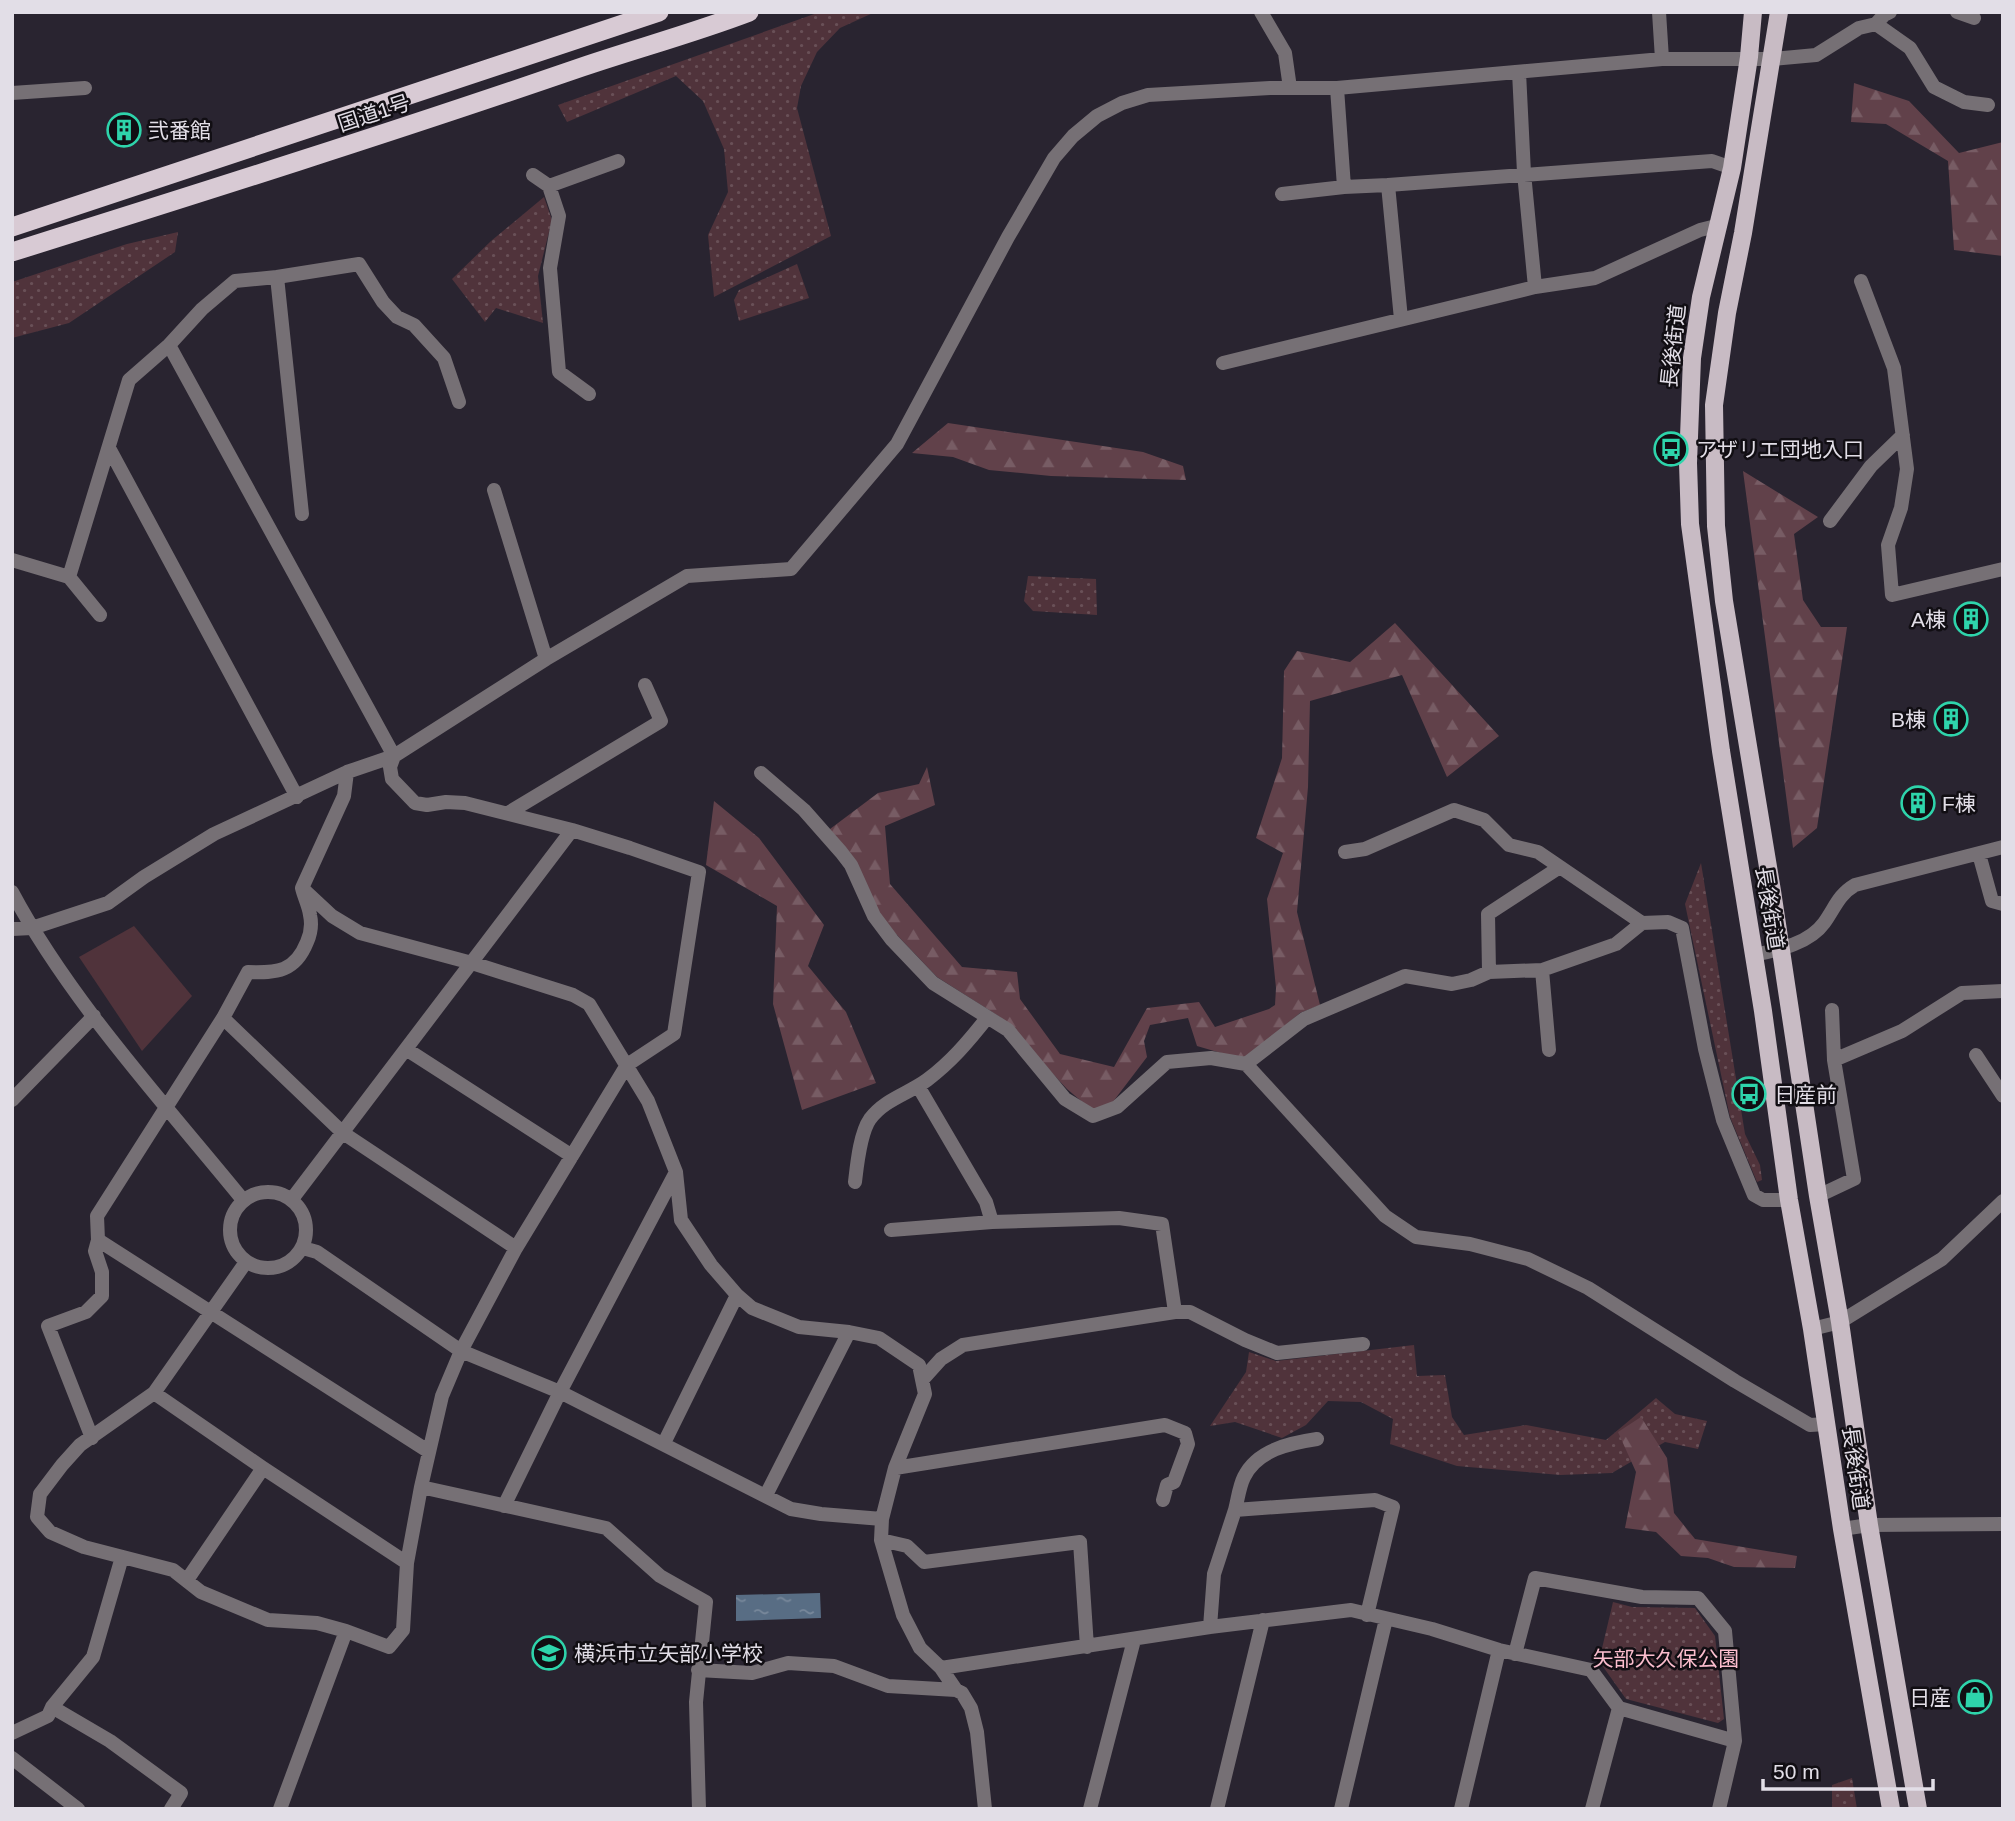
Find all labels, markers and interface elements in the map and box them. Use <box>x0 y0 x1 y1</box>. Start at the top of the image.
street label: 国道1号 <box>335 91 413 135</box>
building icon: 弐番館 <box>105 111 143 149</box>
place label: 弐番館 <box>148 119 211 142</box>
street label: 長後街道 <box>1657 303 1689 389</box>
bus stop icon: アザリエ団地入口 <box>1652 430 1690 468</box>
place label: アザリエ団地入口 <box>1696 438 1864 461</box>
building icon: A棟 <box>1952 600 1990 638</box>
place label: A棟 <box>1911 608 1946 631</box>
building icon: B棟 <box>1932 700 1970 738</box>
place label: B棟 <box>1891 708 1926 731</box>
building icon: F棟 <box>1899 784 1937 822</box>
place label: F棟 <box>1942 792 1976 815</box>
street label: 長後街道 <box>1752 865 1788 951</box>
bus stop icon: 日産前 <box>1730 1075 1768 1113</box>
place label: 日産前 <box>1774 1083 1837 1106</box>
street label: 長後街道 <box>1839 1425 1873 1511</box>
school or university icon: 横浜市立矢部小学校 <box>530 1634 568 1672</box>
place label: 横浜市立矢部小学校 <box>574 1642 763 1665</box>
park label: 矢部大久保公園 <box>1593 1647 1740 1670</box>
shop icon: 日産 <box>1956 1678 1994 1716</box>
place label: 日産 <box>1909 1686 1951 1709</box>
scale bar <box>1763 1748 1933 1792</box>
text: 50 m <box>1773 1760 1820 1783</box>

